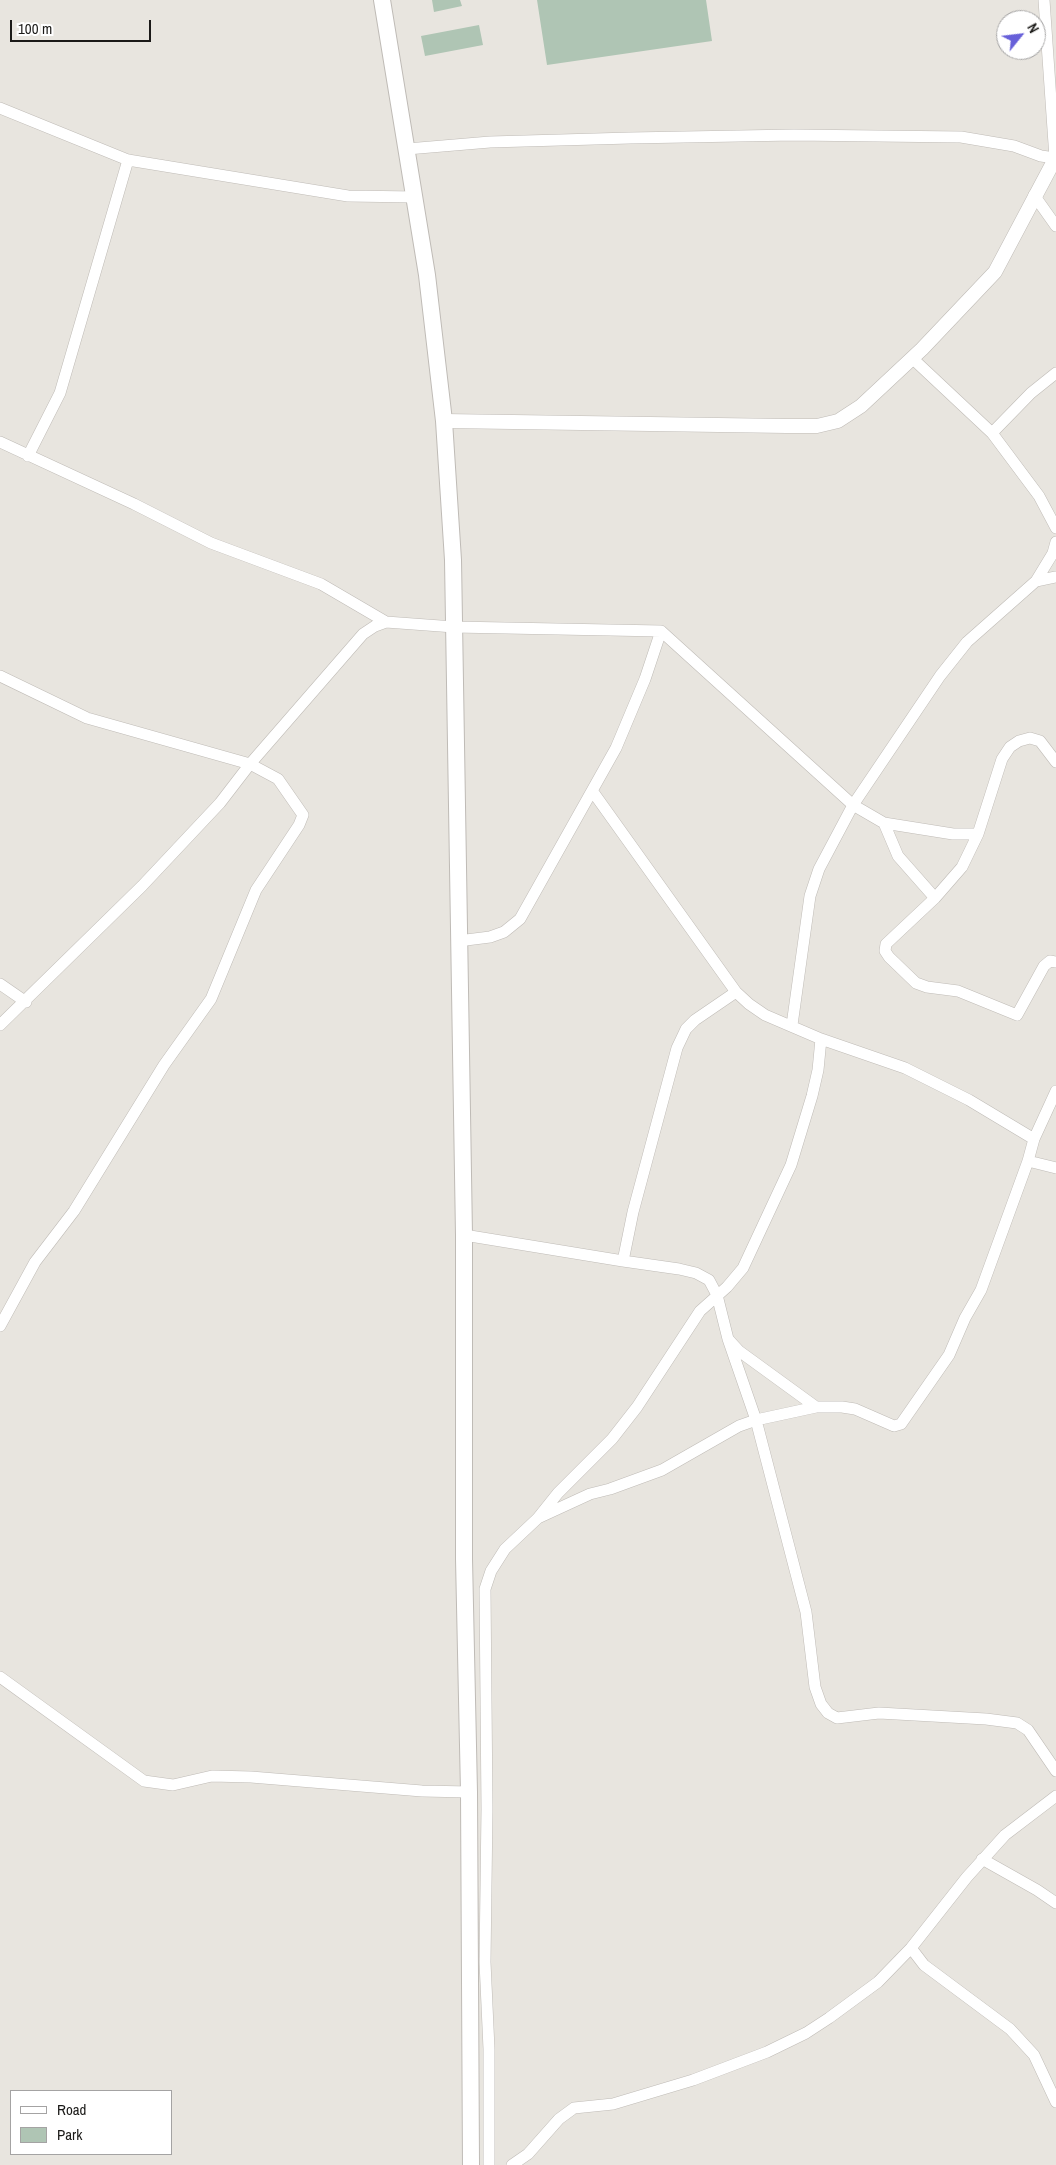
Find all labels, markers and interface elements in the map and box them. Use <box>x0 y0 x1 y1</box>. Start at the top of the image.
scale bar <box>12 10 154 42</box>
north arrow <box>996 10 1046 60</box>
text: 100 m <box>18 18 52 39</box>
text: N <box>1023 20 1043 36</box>
legend <box>10 2090 172 2155</box>
text: Road <box>57 2099 86 2120</box>
text: Park <box>57 2124 82 2145</box>

